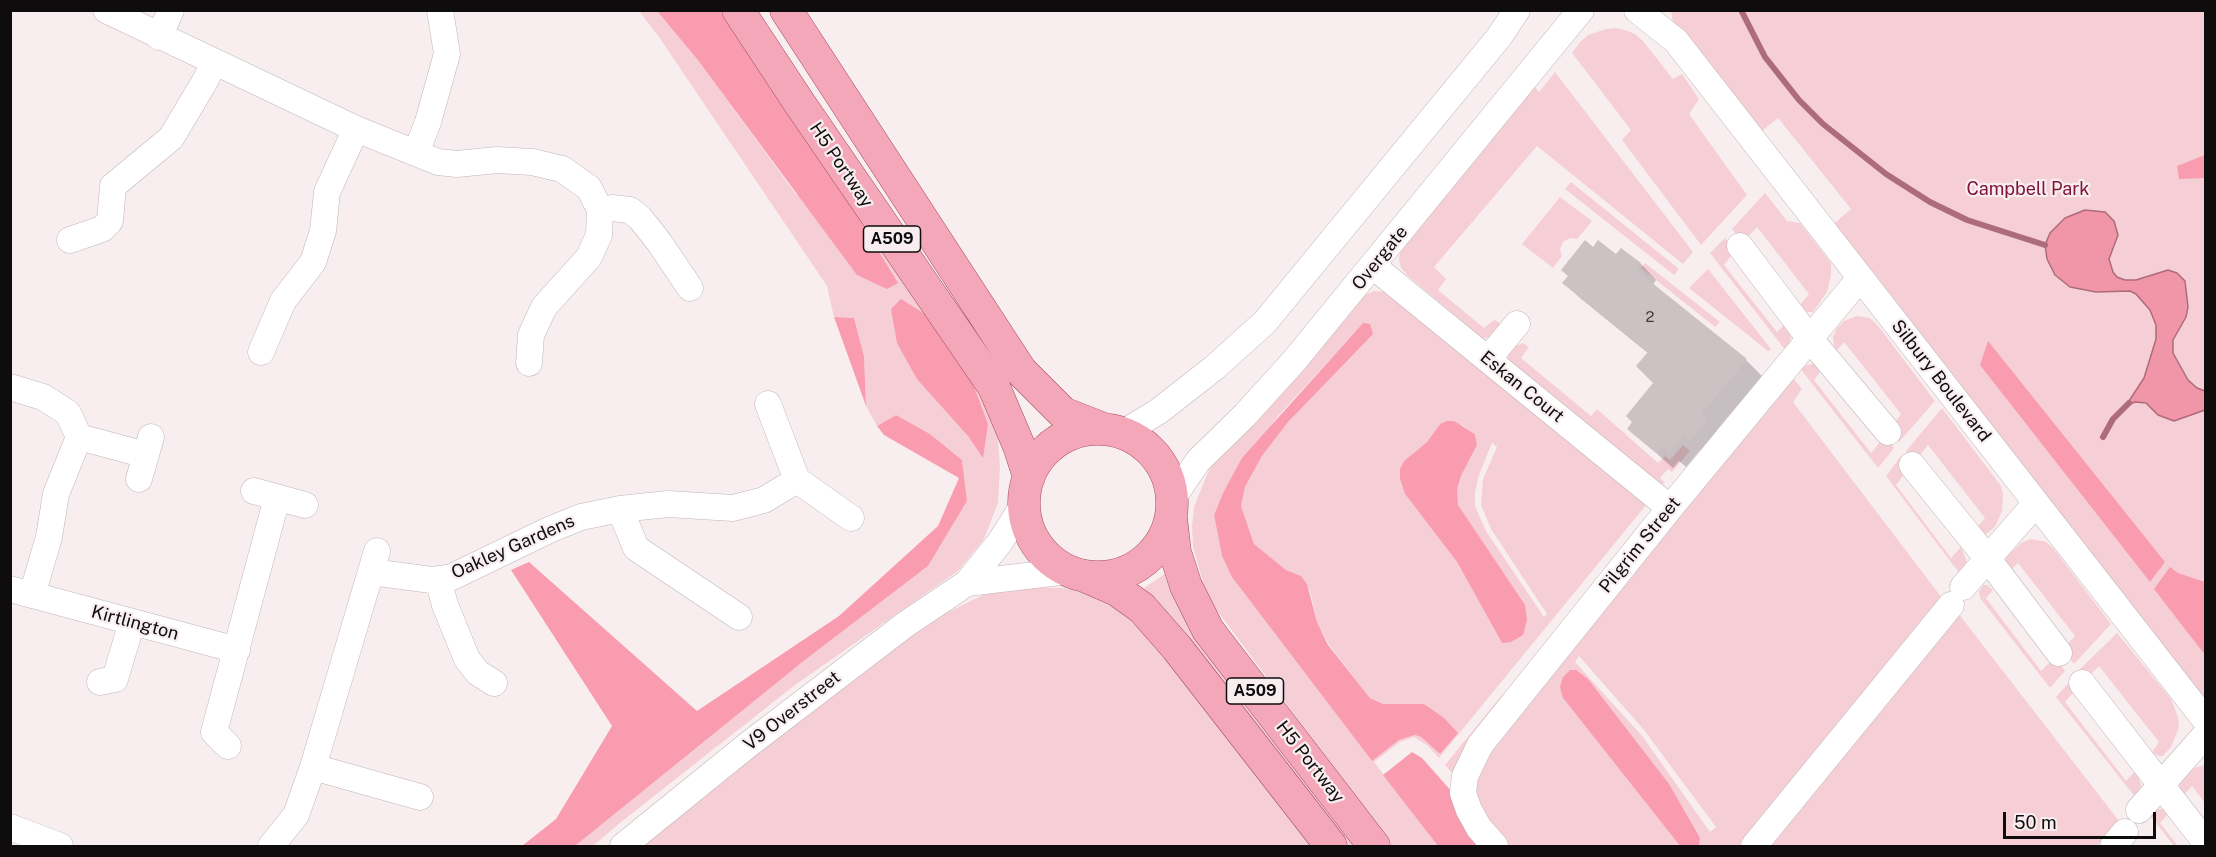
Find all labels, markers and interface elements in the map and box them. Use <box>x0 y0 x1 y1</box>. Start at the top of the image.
street label: H5 Portway <box>805 118 877 212</box>
park label: Campbell Park <box>1967 178 2089 200</box>
street label: Overgate <box>1348 221 1412 295</box>
road number: A509 <box>864 226 920 252</box>
house number: 2 <box>1646 308 1654 326</box>
street label: Silbury Boulevard <box>1887 316 1995 446</box>
street label: Eskan Court <box>1476 347 1568 427</box>
street label: Pilgrim Street <box>1595 493 1685 597</box>
street label: Oakley Gardens <box>448 510 578 584</box>
street label: Kirtlington <box>89 601 181 645</box>
street label: V9 Overstreet <box>739 667 845 755</box>
road number: A509 <box>1226 678 1284 704</box>
street label: H5 Portway <box>1271 717 1349 807</box>
scale bar <box>2006 800 2159 838</box>
text: 50 m <box>2014 812 2057 833</box>

